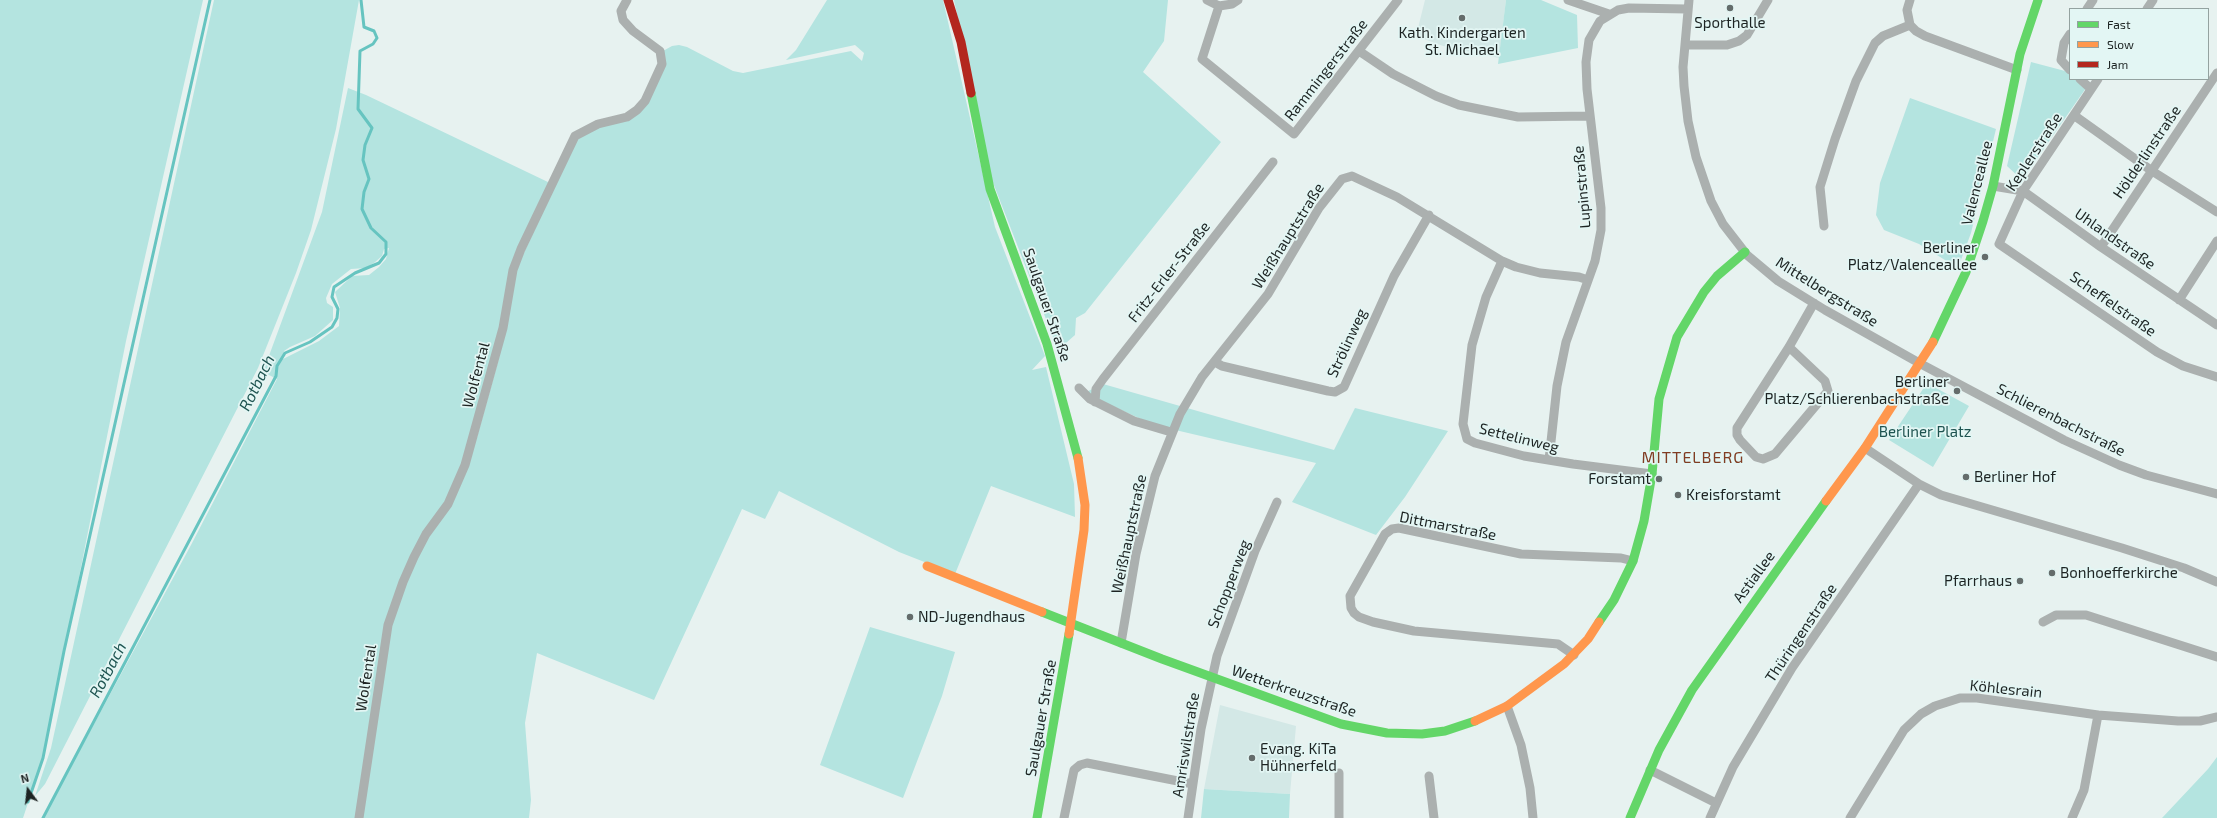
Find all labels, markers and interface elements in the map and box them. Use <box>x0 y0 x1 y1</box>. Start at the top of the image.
marker: Sporthalle <box>1725 3 1735 13</box>
legend <box>2069 8 2209 80</box>
marker: Kath. Kindergarten St. Michael <box>1457 13 1467 23</box>
place label: Sporthalle <box>1694 14 1766 32</box>
street label: Rammingerstraße <box>1281 15 1371 125</box>
text: Fast <box>2107 17 2130 31</box>
place label: Kath. Kindergarten St. Michael <box>1398 24 1526 59</box>
text: Slow <box>2107 37 2134 51</box>
text: Jam <box>2107 57 2128 71</box>
street label: Hölderlinstraße <box>2109 102 2185 202</box>
street label: Keplerstraße <box>2002 109 2066 195</box>
street label: Valenceallee <box>1958 139 1996 227</box>
street label: Lupinstraße <box>1569 145 1595 229</box>
street label: Weißhauptstraße <box>1248 180 1328 292</box>
street label: Uhlandstraße <box>2071 205 2159 273</box>
street label: Fritz-Erler-Straße <box>1124 218 1214 326</box>
place label: Berliner Platz/Valenceallee <box>1848 239 1977 274</box>
street label: Saulgauer Straße <box>1019 246 1075 364</box>
marker: Berliner Platz/Valenceallee <box>1980 252 1990 262</box>
street label: Mittelbergstraße <box>1772 253 1882 331</box>
street label: Scheffelstraße <box>2066 268 2160 340</box>
street label: Strölinweg <box>1323 306 1371 380</box>
street label: Wolfental <box>459 340 493 410</box>
water label: Rotbach <box>235 352 279 414</box>
place label: Berliner Platz/Schlierenbachstraße <box>1764 373 1949 408</box>
street label: Schlierenbachstraße <box>1994 380 2128 460</box>
marker: Berliner Platz/Schlierenbachstraße <box>1952 386 1962 396</box>
street label: Settelinweg <box>1477 419 1561 457</box>
park label: Berliner Platz <box>1879 423 1971 441</box>
district label: MITTELBERG <box>1642 448 1744 468</box>
place label: Berliner Hof <box>1974 468 2056 486</box>
place label: Forstamt <box>1588 470 1651 488</box>
marker: Berliner Hof <box>1961 472 1971 482</box>
street label: Weißhauptstraße <box>1108 473 1150 595</box>
marker: Forstamt <box>1654 474 1664 484</box>
place label: Kreisforstamt <box>1686 486 1781 504</box>
marker: Kreisforstamt <box>1673 490 1683 500</box>
street label: Dittmarstraße <box>1398 508 1498 544</box>
street label: Schopperweg <box>1204 537 1254 631</box>
street label: Astiallee <box>1729 548 1779 606</box>
place label: Bonhoefferkirche <box>2060 564 2178 582</box>
marker: Bonhoefferkirche <box>2047 568 2057 578</box>
place label: Pfarrhaus <box>1944 572 2012 590</box>
marker: Pfarrhaus <box>2015 576 2025 586</box>
street label: Thüringenstraße <box>1761 580 1841 686</box>
place label: ND-Jugendhaus <box>918 608 1025 626</box>
marker: ND-Jugendhaus <box>905 612 915 622</box>
water label: Rotbach <box>85 639 131 701</box>
street label: Wolfental <box>352 643 380 713</box>
street label: Saulgauer Straße <box>1022 658 1060 778</box>
street label: Wetterkreuzstraße <box>1229 661 1359 721</box>
street label: Köhlesrain <box>1969 676 2043 702</box>
street label: Amriswilstraße <box>1169 691 1203 799</box>
place label: Evang. KiTa Hühnerfeld <box>1260 740 1337 775</box>
marker: Evang. KiTa Hühnerfeld <box>1247 753 1257 763</box>
north arrow <box>8 770 48 810</box>
text: N <box>19 771 30 785</box>

